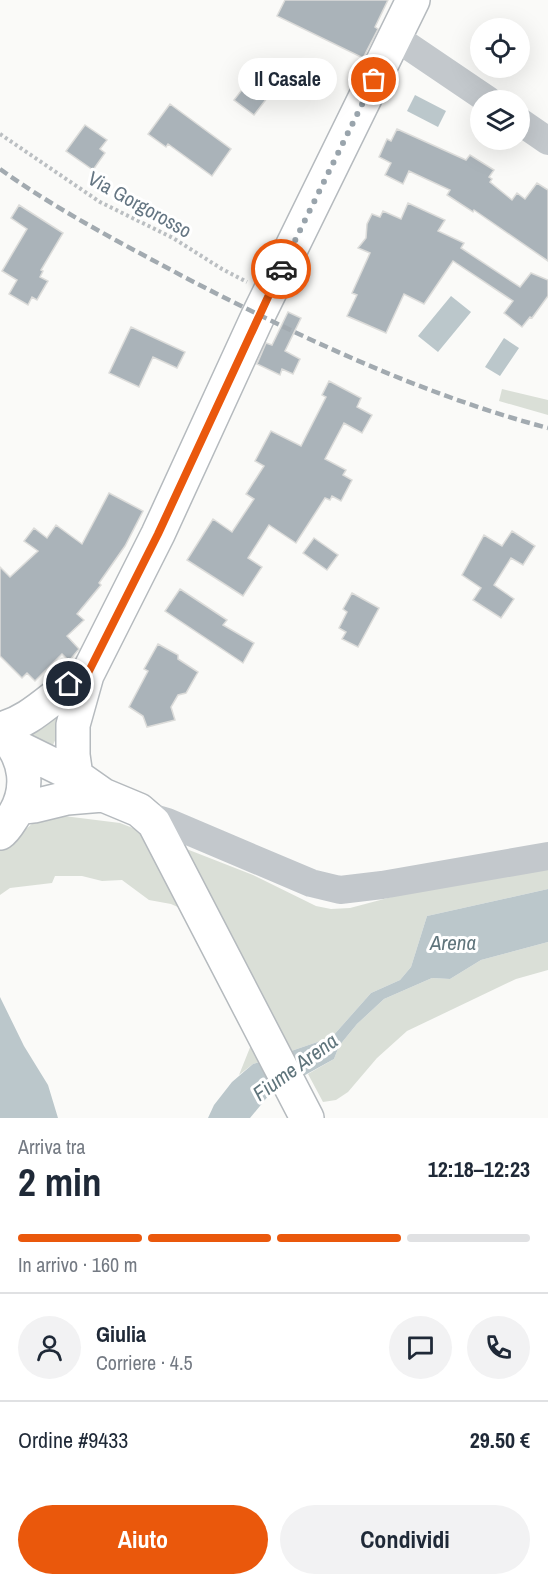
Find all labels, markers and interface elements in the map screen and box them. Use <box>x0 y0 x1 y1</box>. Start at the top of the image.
map controls <box>470 18 530 150</box>
button: locate <box>470 18 530 78</box>
pin <box>348 54 399 105</box>
callout: Il Casale <box>239 59 338 101</box>
icon: bag <box>357 63 390 96</box>
text: Il Casale <box>254 65 321 92</box>
button: layers <box>470 90 530 150</box>
street label: Via Gorgorosso <box>83 164 197 244</box>
courier <box>251 239 311 299</box>
icon: car <box>265 253 298 286</box>
pin <box>43 658 94 709</box>
icon: home <box>52 667 85 700</box>
water label: Arena <box>429 928 476 957</box>
water label: Fiume Arena <box>247 1026 343 1108</box>
text: Arriva tra <box>18 1133 85 1160</box>
text: 12:18–12:23 <box>428 1154 530 1184</box>
text: 2 min <box>18 1156 102 1208</box>
text: In arrivo · 160 m <box>18 1251 137 1278</box>
button: person <box>18 1316 81 1379</box>
button: chat <box>389 1316 452 1379</box>
button: phone <box>467 1316 530 1379</box>
text: Giulia <box>96 1319 146 1349</box>
text: Corriere · 4.5 <box>96 1349 193 1376</box>
text: Ordine #9433 <box>18 1425 128 1455</box>
text: 29.50 € <box>470 1425 530 1455</box>
button: Aiuto <box>18 1505 268 1574</box>
button: Condividi <box>280 1505 530 1574</box>

